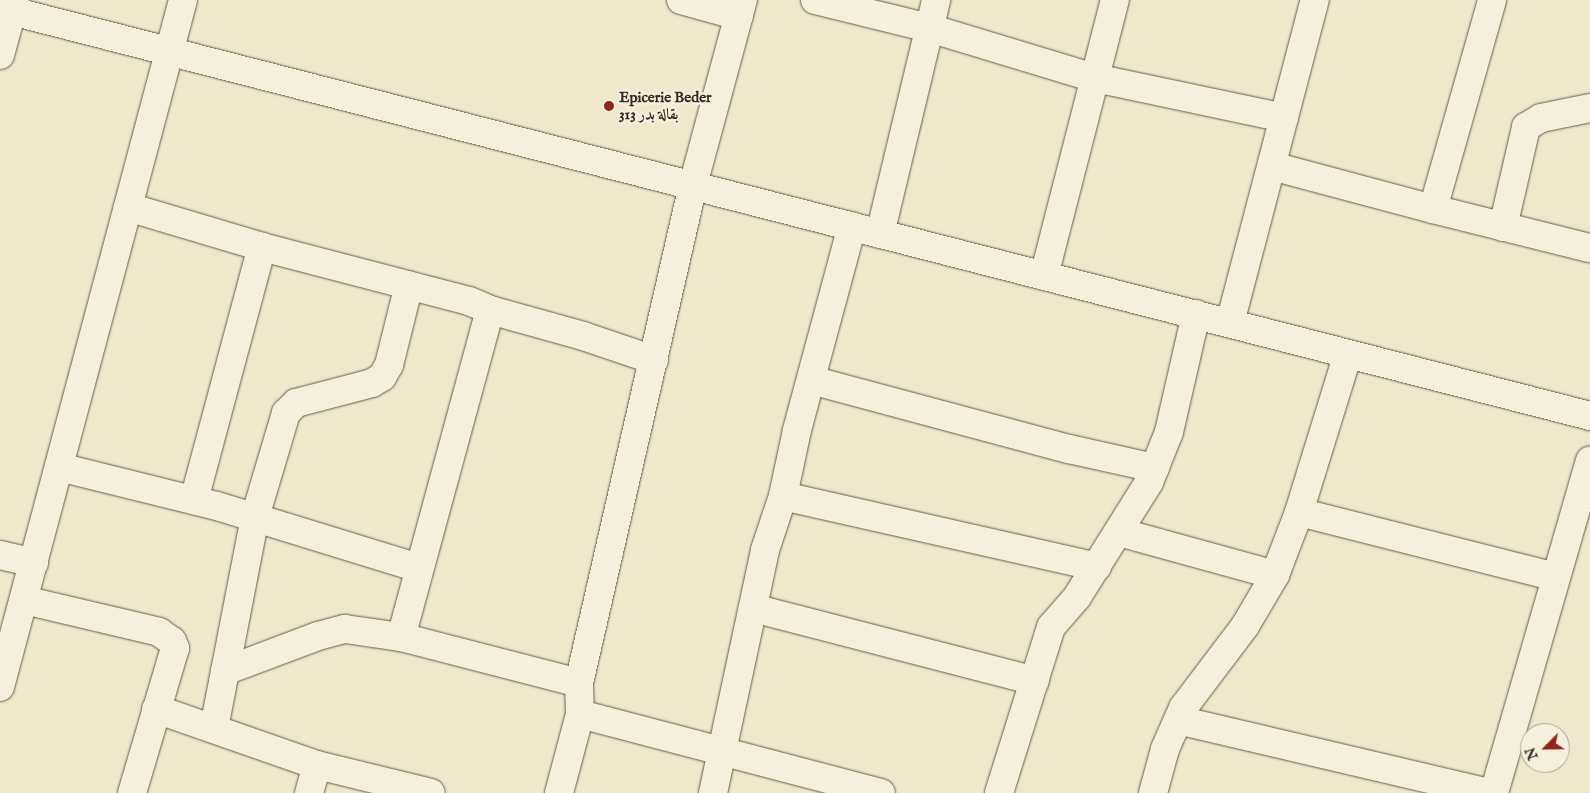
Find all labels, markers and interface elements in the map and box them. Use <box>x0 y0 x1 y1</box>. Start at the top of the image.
place label: Epicerie Beder 313 بقالة بدر <box>619 88 712 123</box>
marker: Epicerie Beder 313 بقالة بدر <box>603 100 615 112</box>
north arrow <box>1520 723 1570 773</box>
text: N <box>1521 744 1543 763</box>

